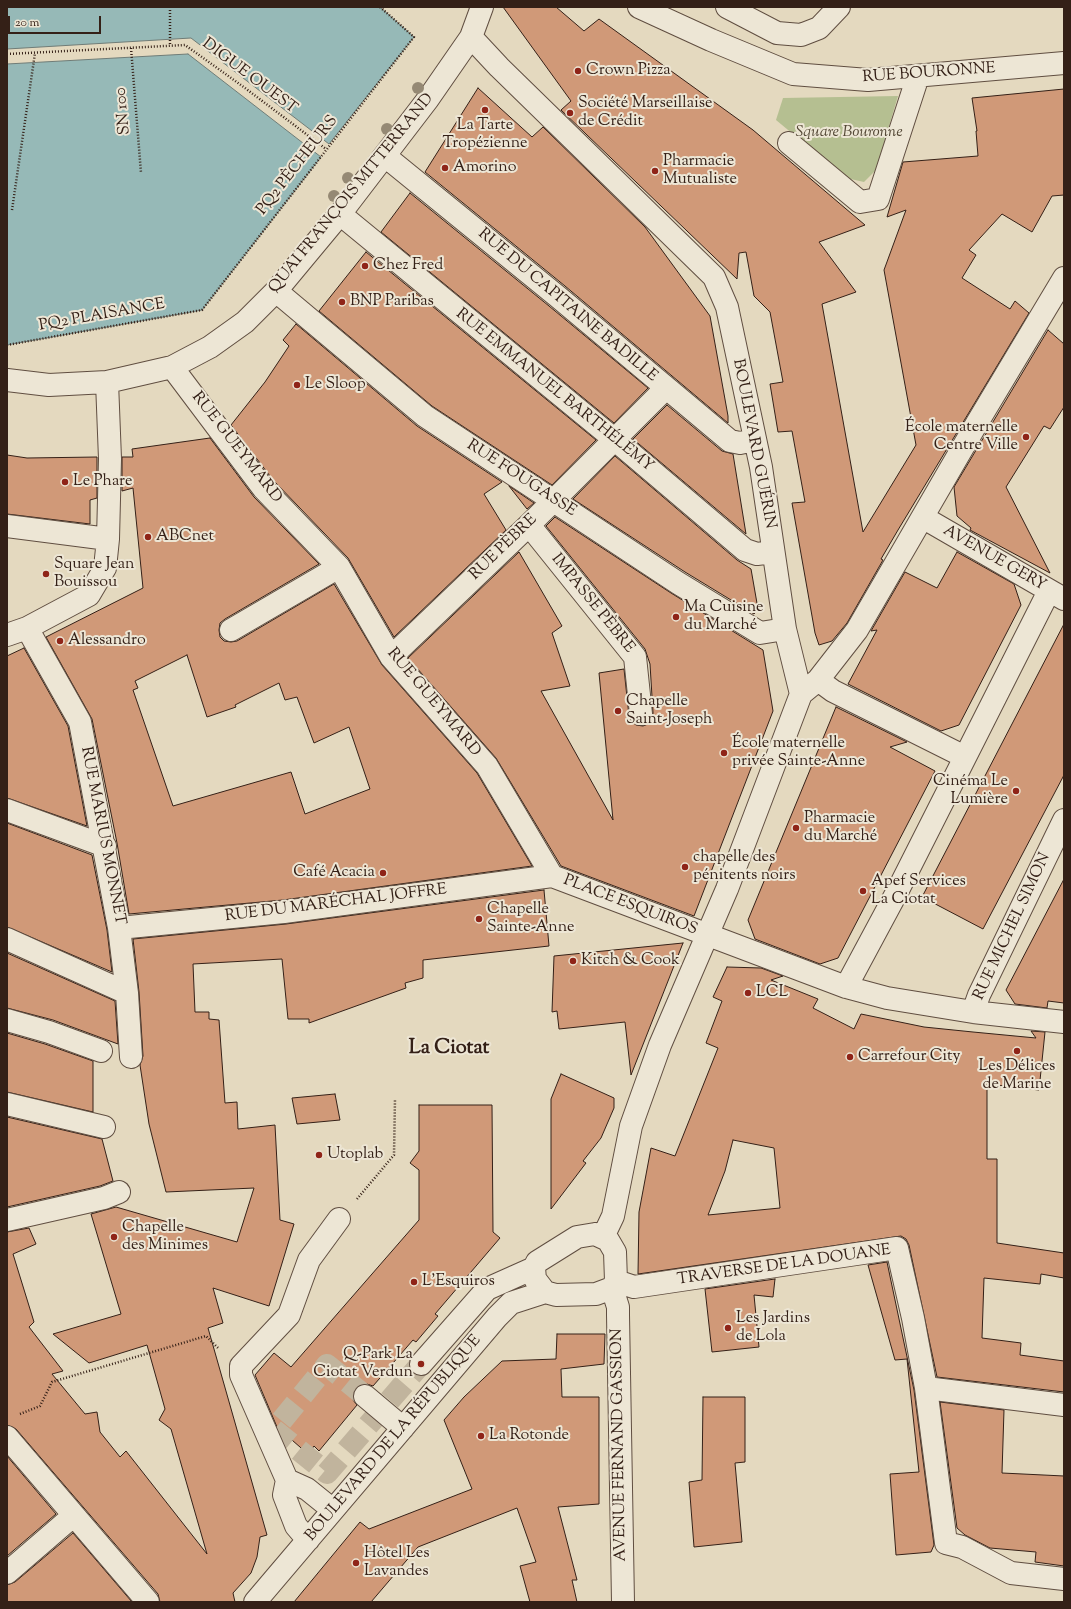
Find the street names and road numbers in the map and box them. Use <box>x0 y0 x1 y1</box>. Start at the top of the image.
street label: DIGUE OUEST <box>198 35 300 119</box>
street label: RUE BOURONNE <box>862 60 996 88</box>
street label: SN 100 <box>112 86 136 136</box>
street label: QUAI FRANÇOIS MITTERRAND <box>265 90 439 298</box>
street label: PQ2 PÊCHEURS <box>253 112 343 220</box>
street label: RUE DU CAPITAINE BADILLE <box>473 225 661 387</box>
street label: PQ2 PLAISANCE <box>38 295 166 337</box>
street label: RUE EMMANUEL BARTHÉLÉMY <box>451 305 657 477</box>
street label: BOULEVARD GUÉRIN <box>727 357 779 531</box>
street label: RUE GUEYMARD <box>187 389 285 507</box>
street label: RUE FOUGASSE <box>463 436 579 522</box>
street label: RUE PÈBRE <box>466 511 542 585</box>
street label: AVENUE GERY <box>939 522 1049 596</box>
street label: IMPASSE PÈBRE <box>546 550 638 658</box>
street label: RUE GUEYMARD <box>382 645 484 761</box>
street label: RUE MARIUS MONNET <box>75 745 129 927</box>
street label: RUE MICHEL SIMON <box>970 850 1056 1004</box>
street label: PLACE ESQUIROS <box>560 872 700 940</box>
street label: RUE DU MARÉCHAL JOFFRE <box>224 881 448 927</box>
street label: TRAVERSE DE LA DOUANE <box>676 1241 892 1291</box>
street label: AVENUE FERNAND GASSION <box>608 1328 632 1562</box>
street label: BOULEVARD DE LA RÉPUBLIQUE <box>302 1332 486 1546</box>

